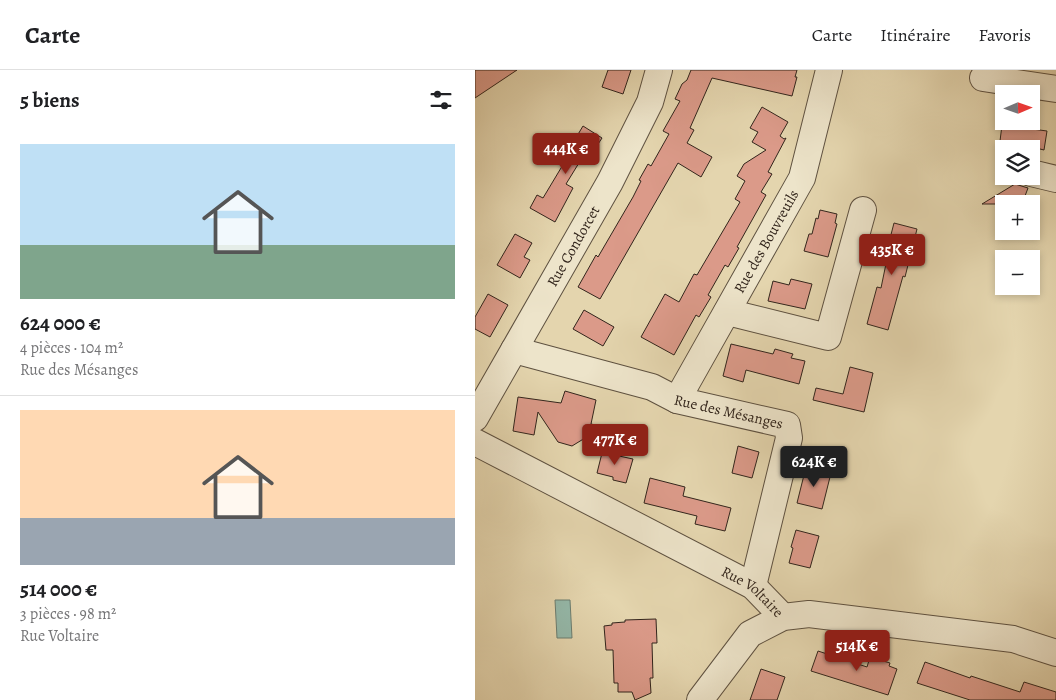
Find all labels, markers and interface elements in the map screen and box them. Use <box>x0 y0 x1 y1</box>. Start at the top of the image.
text: Carte <box>25 19 80 51</box>
text: Carte <box>812 23 852 47</box>
text: Itinéraire <box>880 23 951 47</box>
text: Favoris <box>979 23 1031 47</box>
north arrow <box>995 85 1040 130</box>
map controls <box>995 85 1040 295</box>
text: 5 biens <box>20 86 80 114</box>
icon: filters <box>427 86 455 114</box>
pin: 444K € <box>525 132 607 175</box>
text: 444K € <box>543 138 589 160</box>
button: layers <box>995 140 1040 185</box>
icon: home <box>193 177 283 267</box>
street label: Rue des Bouvreuils <box>729 186 803 297</box>
button: + <box>995 195 1040 240</box>
street label: Rue Condorcet <box>542 202 604 290</box>
pin: 435K € <box>851 234 933 276</box>
text: 435K € <box>870 239 914 261</box>
button: − <box>995 250 1040 295</box>
text: 624 000 € <box>20 309 101 337</box>
text: 4 pièces · 104 m² <box>20 337 123 359</box>
text: Rue des Mésanges <box>20 359 138 381</box>
street label: Rue des Mésanges <box>672 390 785 434</box>
pin: 477K € <box>574 424 656 466</box>
text: 477K € <box>593 429 637 451</box>
icon: home <box>193 442 283 532</box>
pin: 624K € <box>773 446 855 488</box>
text: 624K € <box>791 451 837 473</box>
street label: Rue Voltaire <box>718 561 788 622</box>
text: 514 000 € <box>20 575 97 603</box>
text: 3 pièces · 98 m² <box>20 603 116 625</box>
text: Rue Voltaire <box>20 625 99 647</box>
pin: 514K € <box>816 630 898 672</box>
text: 514K € <box>836 635 878 657</box>

